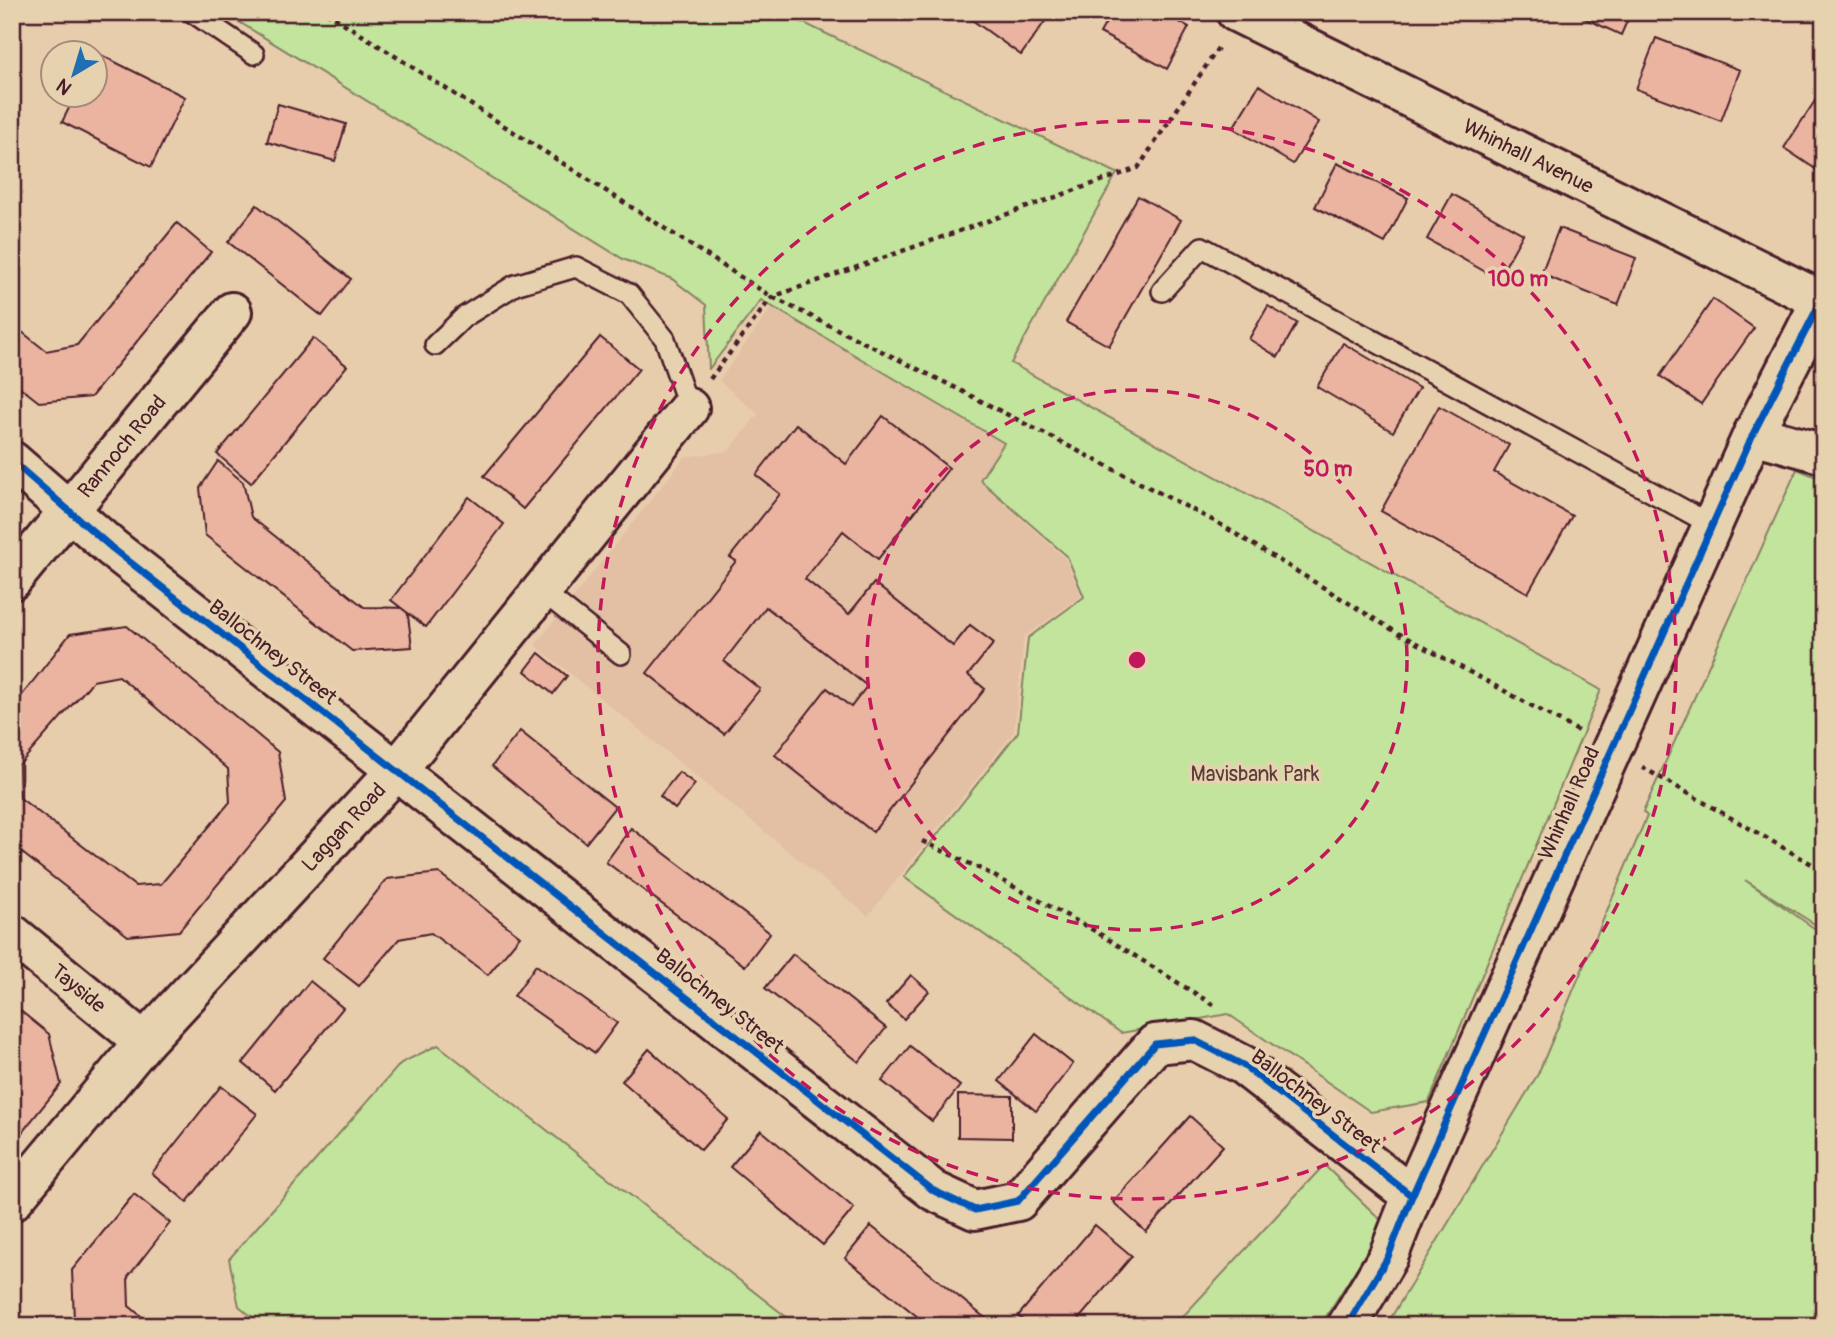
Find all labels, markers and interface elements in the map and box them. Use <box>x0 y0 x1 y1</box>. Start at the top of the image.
north arrow <box>38 38 108 108</box>
text: N <box>52 73 77 100</box>
street label: Whinhall Avenue <box>1458 113 1598 200</box>
text: 100 m <box>1488 266 1548 293</box>
street label: Rannoch Road <box>72 390 172 504</box>
text: 50 m <box>1304 456 1353 483</box>
street label: Ballochney Street <box>203 594 343 711</box>
centre of rings <box>1125 648 1149 672</box>
street label: Whinhall Road <box>1533 742 1606 864</box>
park label: Mavisbank Park <box>1191 761 1320 788</box>
street label: Laggan Road <box>296 777 392 878</box>
street label: Ballochney Street <box>650 943 790 1060</box>
street label: Tayside <box>45 958 112 1020</box>
street label: Ballochney Street <box>1245 1044 1387 1159</box>

